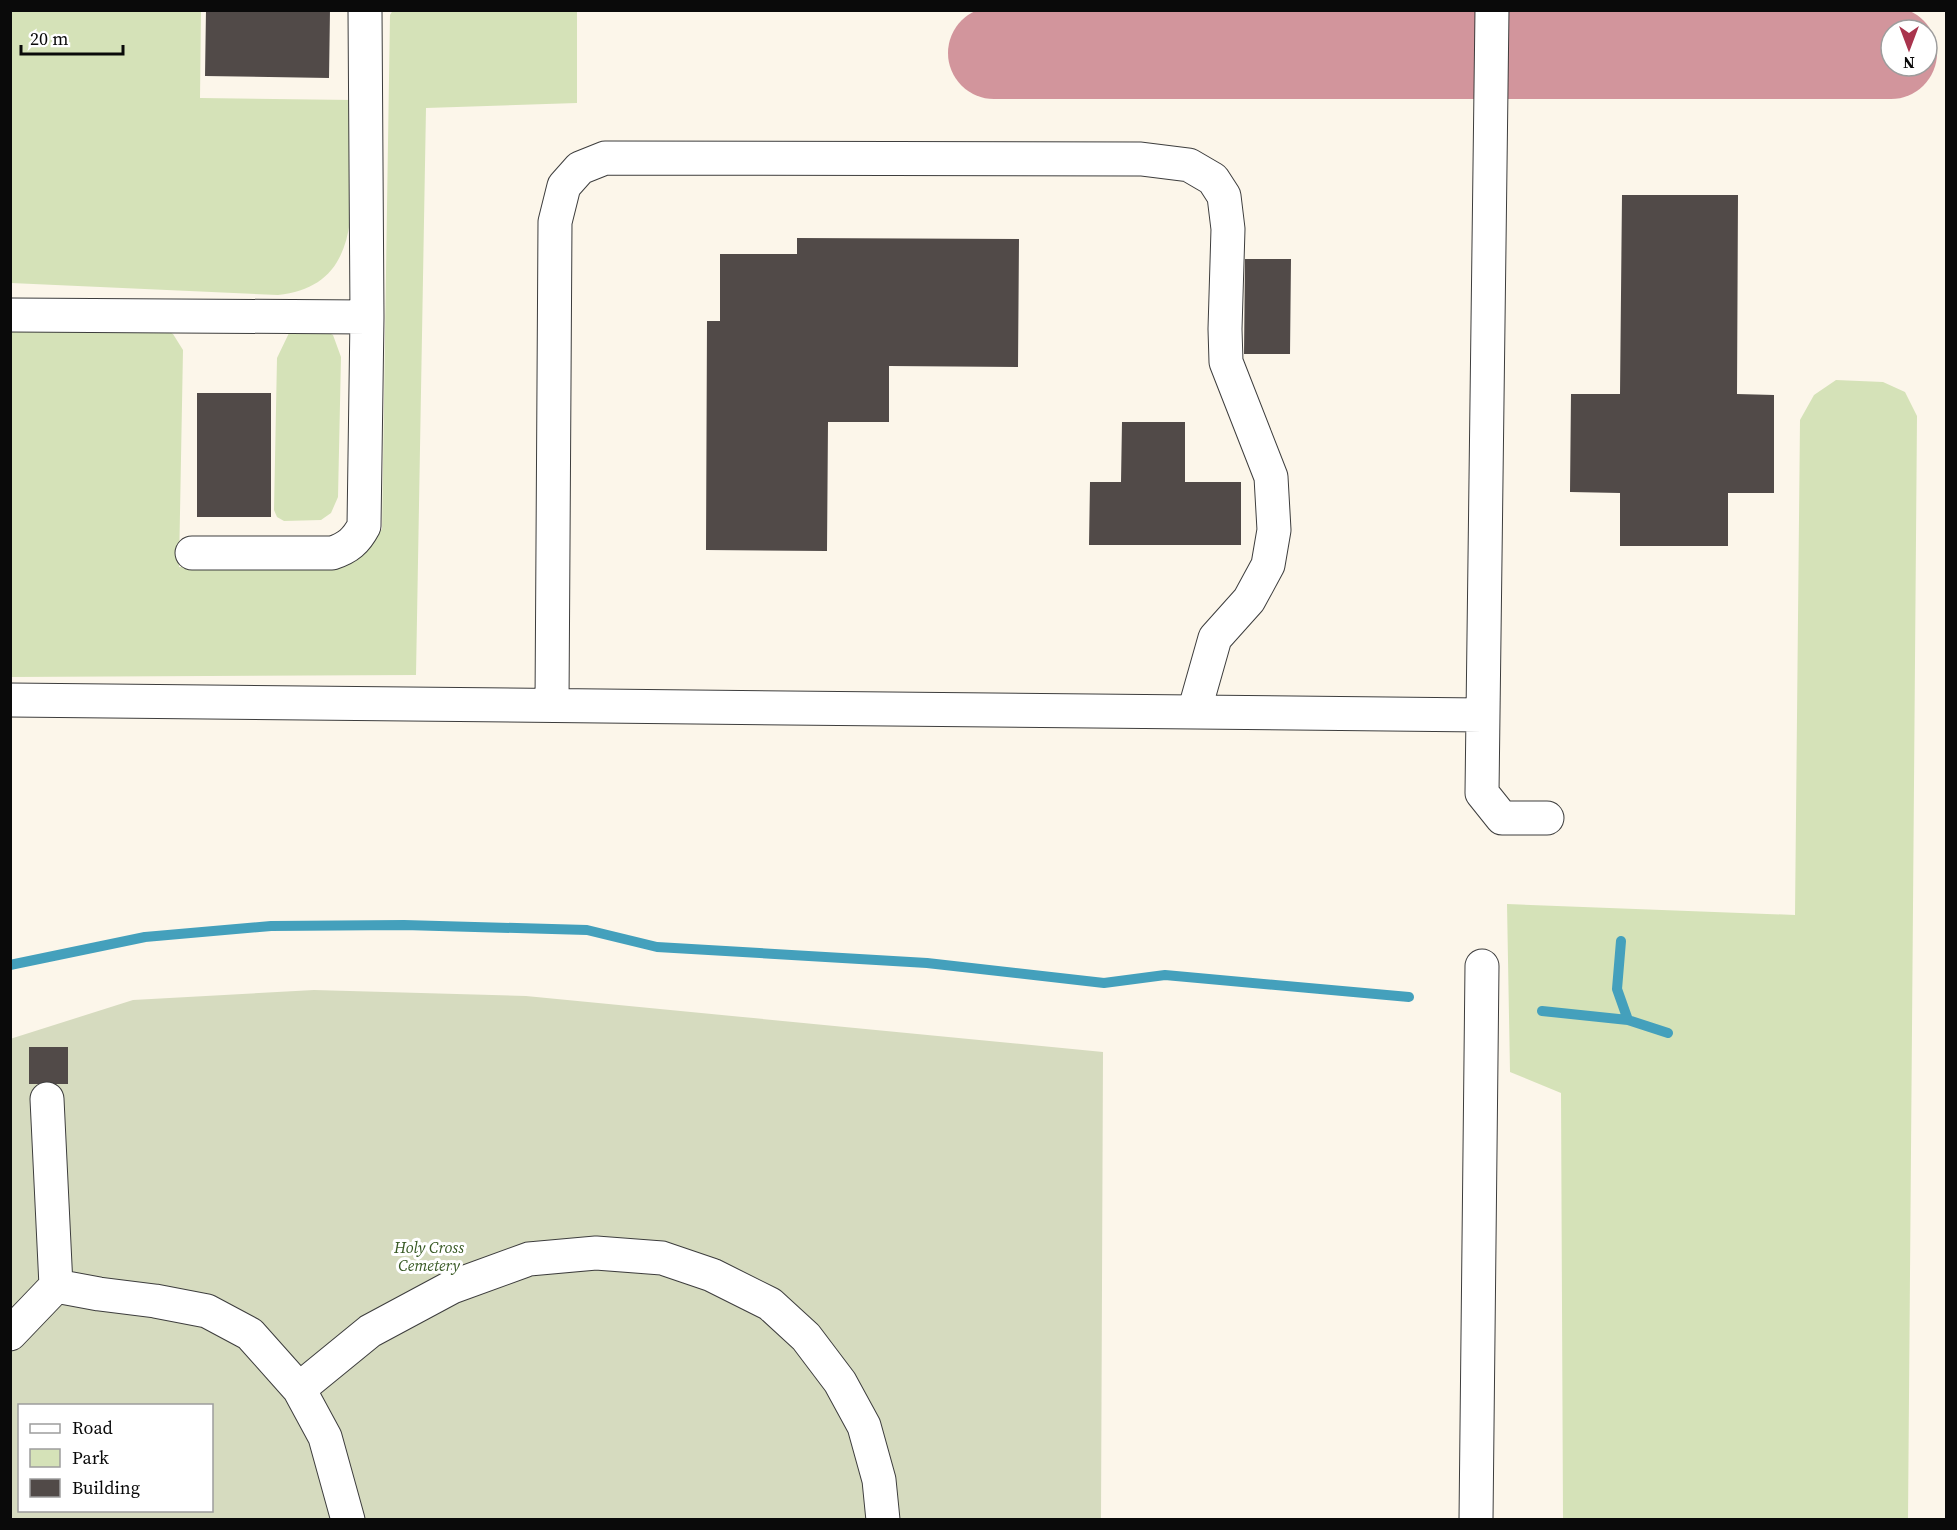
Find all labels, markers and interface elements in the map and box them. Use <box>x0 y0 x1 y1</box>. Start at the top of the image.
scale bar <box>21 18 123 56</box>
north arrow <box>1879 18 1939 78</box>
text: 20 m <box>30 26 68 51</box>
text: N <box>1903 52 1915 74</box>
park label: Holy Cross Cemetery <box>393 1236 464 1276</box>
legend <box>18 1404 213 1512</box>
text: Road <box>72 1415 113 1440</box>
text: Park <box>72 1445 109 1470</box>
text: Building <box>72 1475 140 1500</box>

